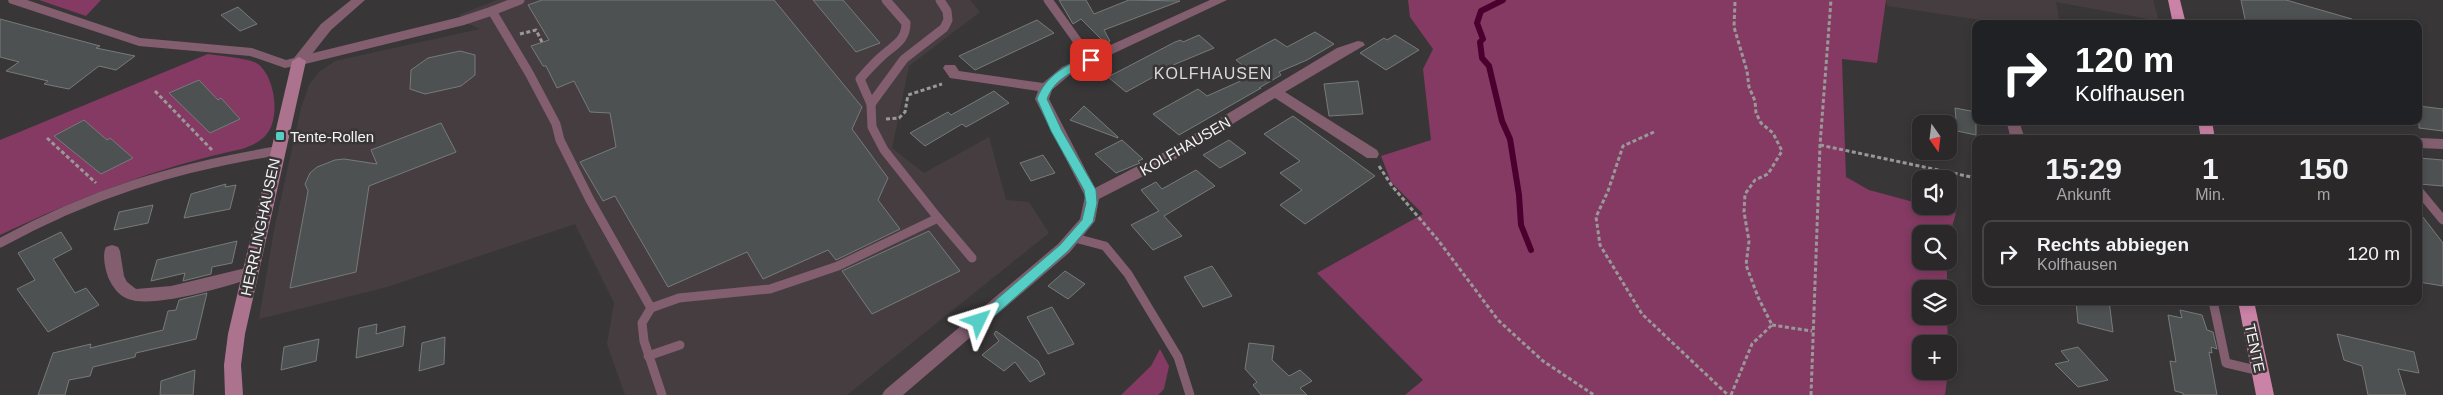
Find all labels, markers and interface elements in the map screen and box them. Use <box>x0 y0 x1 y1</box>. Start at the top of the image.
pin <box>1070 39 1112 81</box>
icon: right <box>1992 40 2057 105</box>
text: 120 m <box>2075 40 2174 79</box>
icon: arrive <box>1077 46 1105 74</box>
district label: KOLFHAUSEN <box>1154 65 1272 82</box>
text: Kolfhausen <box>2075 81 2185 106</box>
street label: KOLFHAUSEN <box>1137 113 1233 179</box>
north arrow <box>1912 115 1958 160</box>
map controls <box>1912 115 1957 380</box>
place label: Tente-Rollen <box>290 128 374 145</box>
marker: Tente-Rollen <box>274 130 286 142</box>
text: 15:29 <box>2045 152 2122 185</box>
text: 1 <box>2202 152 2219 185</box>
text: 150 <box>2299 152 2349 185</box>
street label: HERRLINGHAUSEN <box>237 157 283 297</box>
button: sound <box>1912 170 1957 215</box>
text: Ankunft <box>2056 186 2111 203</box>
text: Min. <box>2195 186 2225 203</box>
text: m <box>2317 186 2330 203</box>
button: search <box>1912 225 1957 270</box>
text: Rechts abbiegen <box>2037 234 2189 255</box>
icon: right <box>1994 240 2022 268</box>
text: 120 m <box>2347 243 2400 264</box>
text: Kolfhausen <box>2037 256 2117 273</box>
button: layers <box>1912 280 1957 325</box>
position arrow <box>952 294 1004 346</box>
street label: TENTE <box>2242 322 2268 374</box>
button: + <box>1912 335 1957 380</box>

